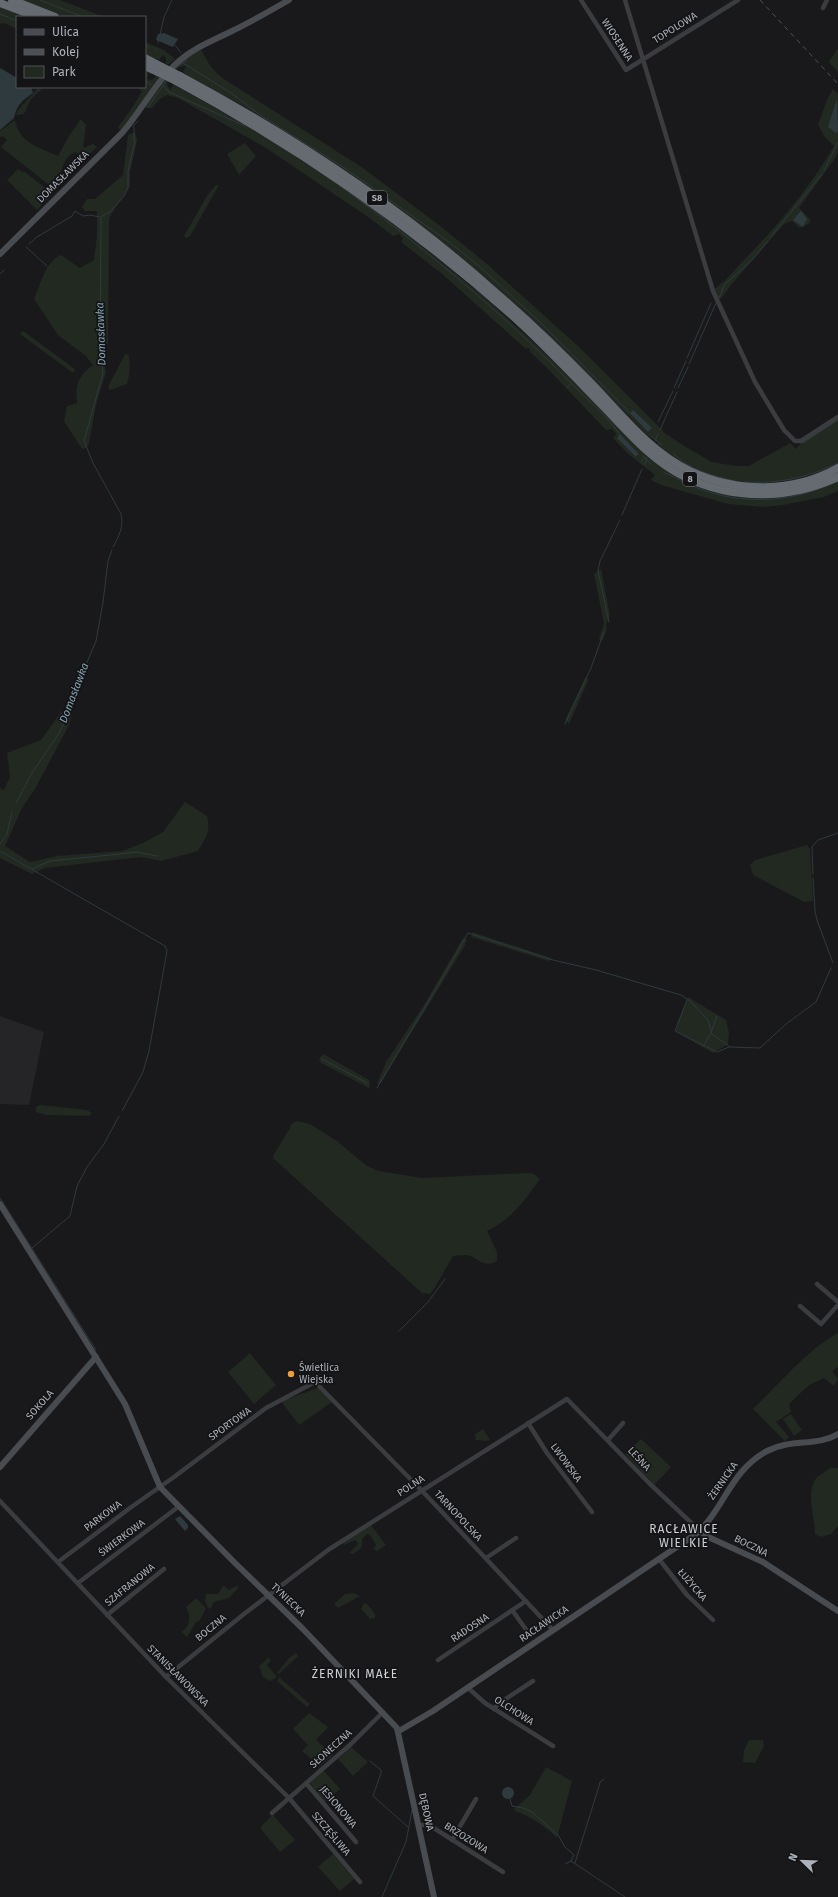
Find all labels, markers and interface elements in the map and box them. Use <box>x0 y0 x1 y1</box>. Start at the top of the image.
street label: TOPOLOWA <box>651 10 700 46</box>
legend <box>16 16 146 88</box>
street label: WIOSENNA <box>599 16 635 64</box>
text: Ulica <box>52 25 79 39</box>
text: Kolej <box>52 45 79 59</box>
text: Park <box>52 65 76 79</box>
street label: DOMASŁAWSKA <box>35 148 92 205</box>
road number: S8 <box>367 191 387 205</box>
water label: Domasławka <box>93 302 109 366</box>
road number: 8 <box>683 472 697 486</box>
water label: Domasławka <box>57 661 91 725</box>
place label: Świetlica Wiejska <box>299 1360 339 1386</box>
marker: Świetlica Wiejska <box>286 1369 296 1379</box>
street label: SOKOLA <box>24 1387 56 1422</box>
street label: SPORTOWA <box>206 1404 254 1443</box>
street label: LWOWSKA <box>548 1441 584 1485</box>
street label: LEŚNA <box>625 1443 655 1474</box>
street label: ŻERNICKA <box>704 1458 741 1502</box>
street label: POLNA <box>395 1473 427 1499</box>
street label: TARNOPOLSKA <box>432 1488 485 1544</box>
street label: PARKOWA <box>82 1498 124 1534</box>
street label: ŚWIERKOWA <box>95 1515 148 1559</box>
district label: RACŁAWICE WIELKIE <box>649 1522 719 1550</box>
street label: BOCZNA <box>732 1533 770 1559</box>
street label: SZAFRANOWA <box>103 1561 158 1609</box>
street label: ŁUŻYCKA <box>675 1565 711 1604</box>
street label: TYNIECKA <box>268 1581 308 1619</box>
street label: RACŁAWICKA <box>517 1603 571 1645</box>
street label: RADOSNA <box>449 1611 491 1645</box>
street label: BOCZNA <box>193 1612 229 1644</box>
street label: STANISŁAWOWSKA <box>145 1643 211 1709</box>
district label: ŻERNIKI MAŁE <box>312 1666 398 1681</box>
street label: OLCHOWA <box>492 1694 536 1728</box>
street label: SŁONECZNA <box>308 1727 355 1771</box>
street label: JESIONOWA <box>317 1783 359 1831</box>
street label: DĘBOWA <box>416 1792 436 1832</box>
street label: SZCZĘŚLIWA <box>309 1808 355 1859</box>
street label: BRZOZOWA <box>442 1820 490 1856</box>
north arrow <box>782 1841 822 1881</box>
text: N <box>786 1851 801 1863</box>

